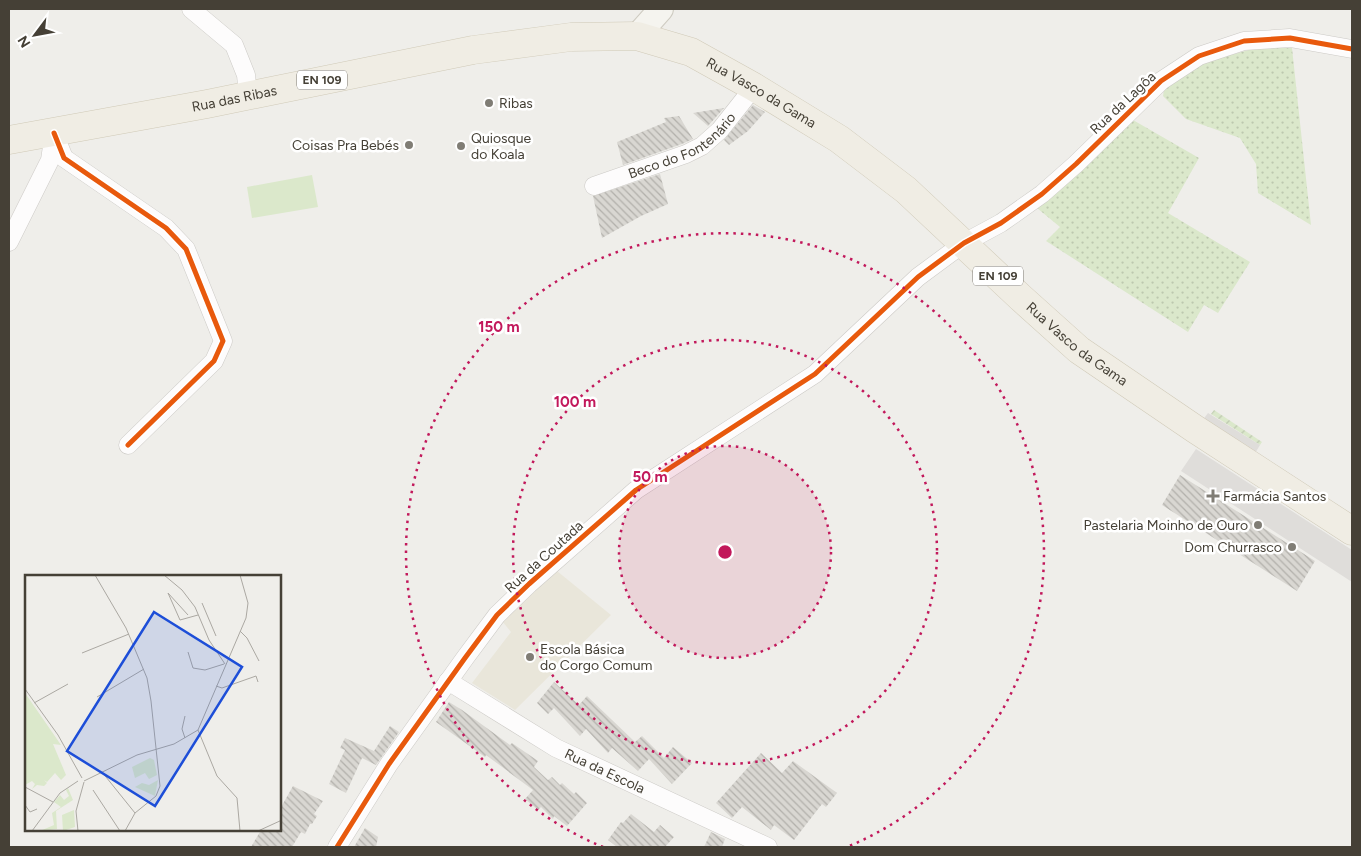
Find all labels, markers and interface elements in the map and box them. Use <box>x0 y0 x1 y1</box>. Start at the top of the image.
north arrow <box>10 10 60 60</box>
text: N <box>14 33 34 51</box>
street label: Rua Vasco da Gama <box>703 54 819 132</box>
street label: Rua da Lagôa <box>1087 68 1159 138</box>
road number: EN 109 <box>297 70 347 90</box>
street label: Rua das Ribas <box>190 82 278 115</box>
place label: Ribas <box>499 95 533 112</box>
marker: Ribas <box>483 97 495 109</box>
street label: Beco do Fontenário <box>626 109 739 182</box>
place label: Quiosque do Koala <box>471 130 532 163</box>
place label: Coisas Pra Bebés <box>292 137 399 154</box>
marker: Coisas Pra Bebés <box>403 139 415 151</box>
marker: Quiosque do Koala <box>455 140 467 152</box>
road number: EN 109 <box>973 266 1023 286</box>
street label: Rua Vasco da Gama <box>1023 298 1131 389</box>
text: 150 m <box>478 318 520 336</box>
text: 100 m <box>554 393 596 411</box>
text: 50 m <box>632 468 668 486</box>
place label: Farmácia Santos <box>1223 488 1326 505</box>
marker: Farmácia Santos <box>1207 490 1219 502</box>
street label: Rua da Coutada <box>501 517 587 597</box>
place label: Pastelaria Moinho de Ouro <box>1083 517 1248 534</box>
marker: Pastelaria Moinho de Ouro <box>1252 519 1264 531</box>
place label: Dom Churrasco <box>1184 539 1282 556</box>
marker: Dom Churrasco <box>1286 541 1298 553</box>
centre of rings <box>716 543 734 561</box>
inset map <box>25 575 281 831</box>
place label: Escola Básica do Corgo Comum <box>540 641 652 674</box>
marker: Escola Básica do Corgo Comum <box>524 651 536 663</box>
street label: Rua da Escola <box>562 745 648 797</box>

